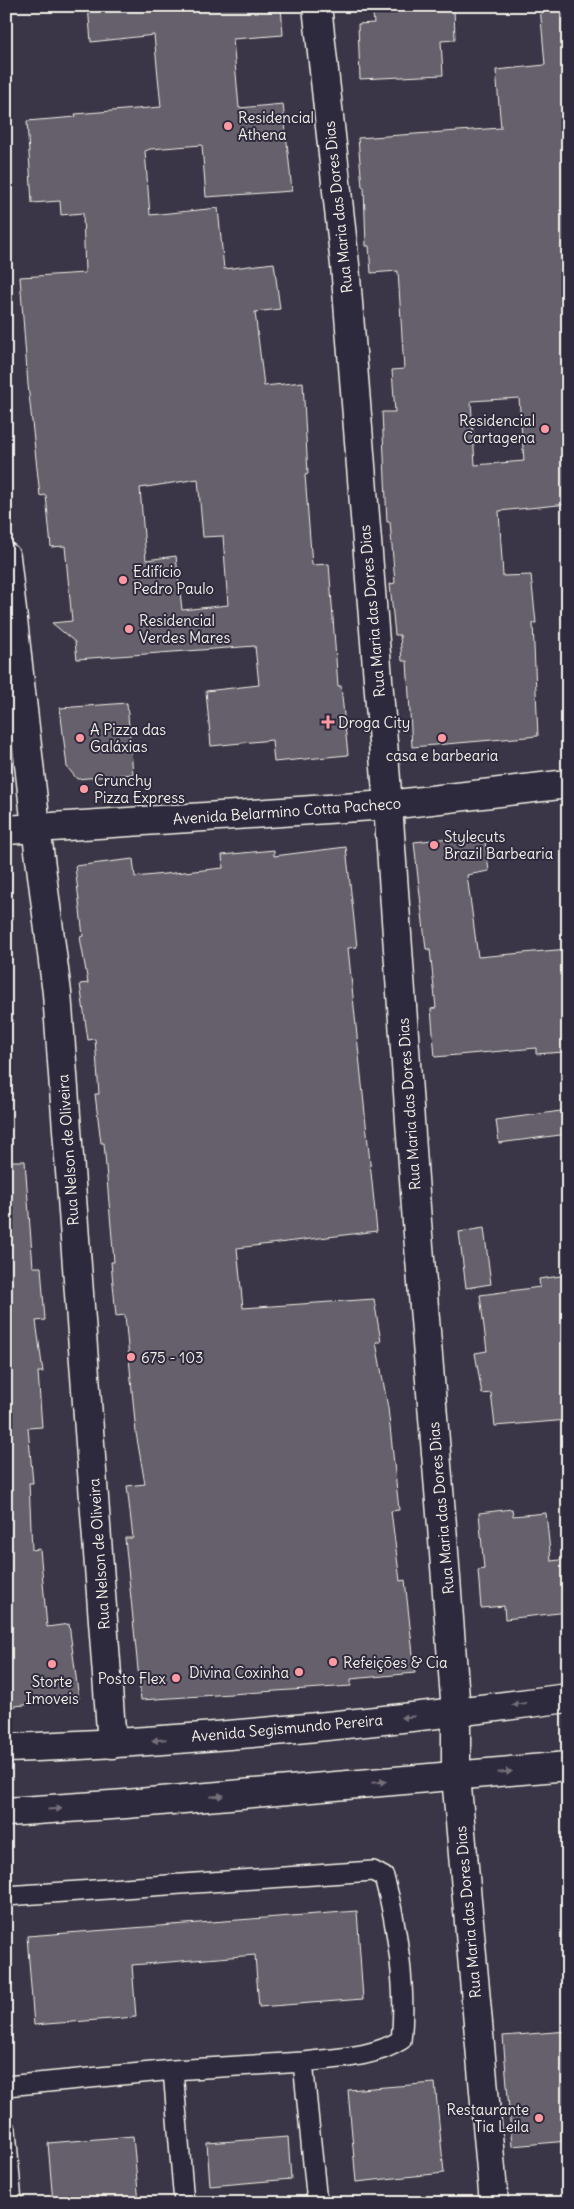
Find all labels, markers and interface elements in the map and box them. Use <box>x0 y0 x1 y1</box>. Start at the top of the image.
place label: Residencial Athena <box>238 108 314 144</box>
marker: Residencial Athena <box>222 120 234 132</box>
street label: Rua Maria das Dores Dias <box>319 120 356 294</box>
place label: Residencial Cartagena <box>459 411 535 447</box>
marker: Residencial Cartagena <box>539 423 551 435</box>
street label: Rua Maria das Dores Dias <box>355 524 389 698</box>
place label: Edifício Pedro Paulo <box>133 562 214 598</box>
marker: Edifício Pedro Paulo <box>117 574 129 586</box>
place label: Residencial Verdes Mares <box>139 611 230 647</box>
marker: Residencial Verdes Mares <box>123 623 135 635</box>
place label: Droga City <box>338 713 410 732</box>
marker: Droga City <box>322 716 334 728</box>
place label: A Pizza das Galáxias <box>90 720 166 756</box>
marker: A Pizza das Galáxias <box>74 732 86 744</box>
marker: casa e barbearia <box>436 732 448 744</box>
place label: casa e barbearia <box>386 746 499 765</box>
place label: Crunchy Pizza Express <box>94 771 185 807</box>
marker: Crunchy Pizza Express <box>78 783 90 795</box>
street label: Avenida Belarmino Cotta Pacheco <box>172 794 402 828</box>
place label: Stylecuts Brazil Barbearia <box>444 827 554 863</box>
marker: Stylecuts Brazil Barbearia <box>428 839 440 851</box>
street label: Rua Maria das Dores Dias <box>393 1017 425 1191</box>
street label: Rua Nelson de Oliveira <box>53 1073 83 1226</box>
place label: 675 - 103 <box>141 1348 204 1367</box>
marker: 675 - 103 <box>125 1351 137 1363</box>
street label: Rua Maria das Dores Dias <box>424 1421 458 1595</box>
street label: Rua Nelson de Oliveira <box>84 1477 114 1630</box>
place label: Refeições & Cia <box>343 1653 448 1672</box>
marker: Refeições & Cia <box>327 1656 339 1668</box>
marker: Storte Imoveis <box>46 1658 58 1670</box>
place label: Divina Coxinha <box>189 1663 289 1682</box>
marker: Divina Coxinha <box>293 1666 305 1678</box>
place label: Posto Flex <box>98 1669 167 1688</box>
place label: Storte Imoveis <box>25 1672 79 1708</box>
marker: Posto Flex <box>170 1672 182 1684</box>
one-way arrow <box>511 1700 527 1708</box>
street label: Avenida Segismundo Pereira <box>190 1710 384 1746</box>
one-way arrow <box>399 1713 415 1721</box>
one-way arrow <box>150 1736 166 1744</box>
one-way arrow <box>497 1767 513 1775</box>
one-way arrow <box>371 1778 387 1786</box>
one-way arrow <box>209 1792 225 1800</box>
one-way arrow <box>47 1804 63 1812</box>
street label: Rua Maria das Dores Dias <box>451 1825 485 1999</box>
place label: Restaurante Tia Leila <box>447 2100 529 2136</box>
marker: Restaurante Tia Leila <box>533 2112 545 2124</box>

